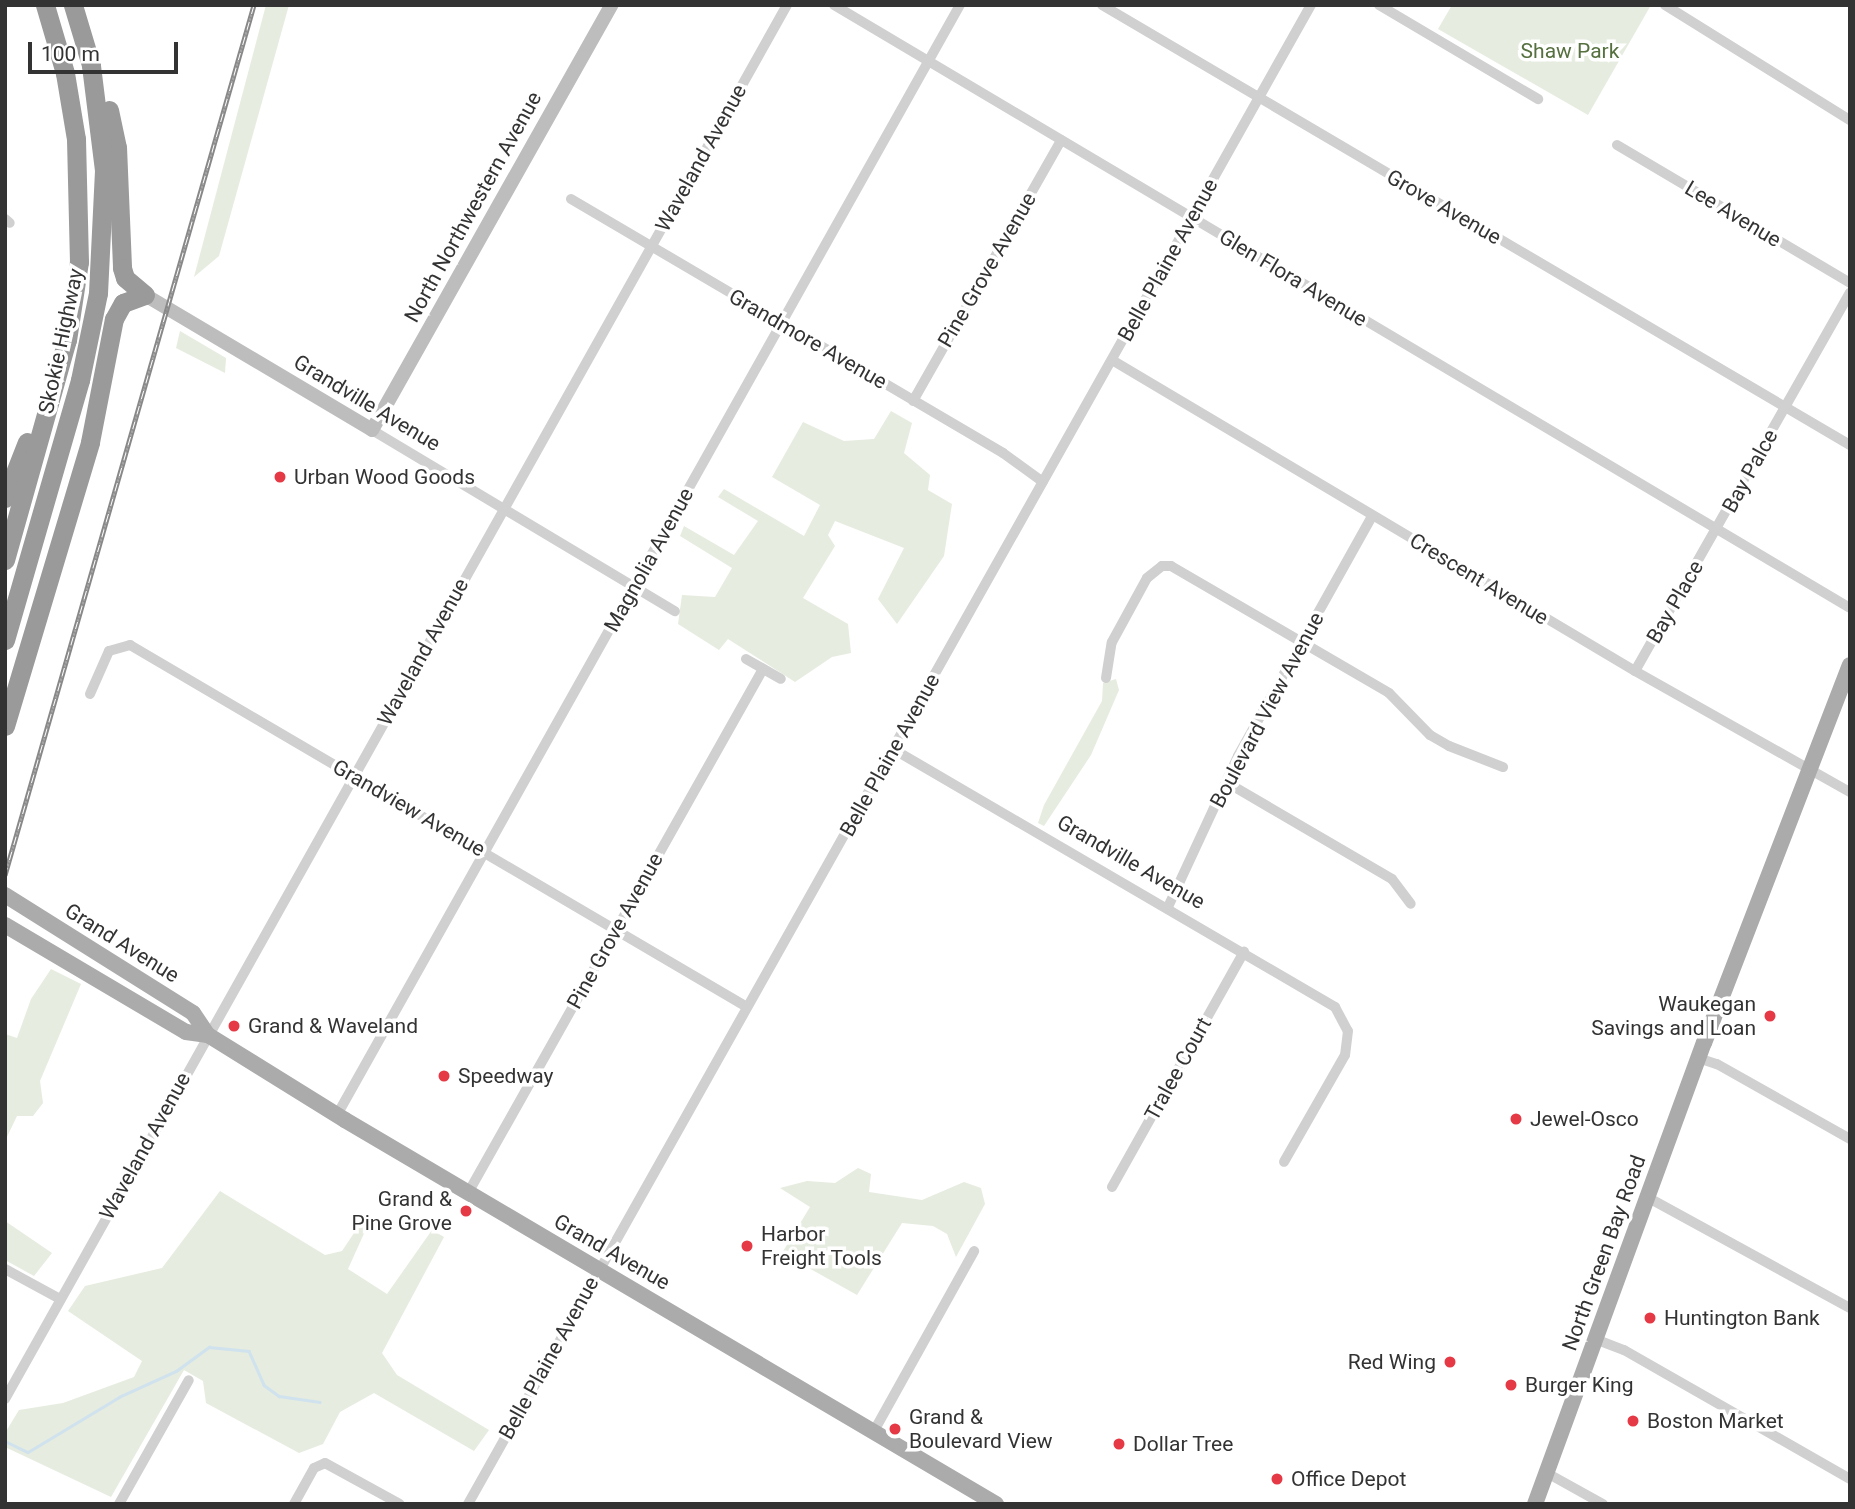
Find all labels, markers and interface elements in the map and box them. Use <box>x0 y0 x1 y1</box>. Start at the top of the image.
scale bar <box>32 28 182 72</box>
park label: Shaw Park <box>1521 38 1619 64</box>
text: 100 m <box>41 42 100 66</box>
street label: Waveland Avenue <box>650 80 752 236</box>
street label: North Northwestern Avenue <box>399 87 547 327</box>
street label: Grove Avenue <box>1382 164 1506 250</box>
street label: Belle Plaine Avenue <box>1113 174 1223 346</box>
street label: Lee Avenue <box>1680 176 1786 252</box>
street label: Pine Grove Avenue <box>932 188 1042 352</box>
street label: Glen Flora Avenue <box>1214 224 1372 332</box>
street label: Skokie Highway <box>33 266 89 416</box>
street label: Grandmore Avenue <box>725 284 891 394</box>
street label: Grandville Avenue <box>289 349 445 457</box>
street label: Bay Palce <box>1717 425 1783 517</box>
place label: Urban Wood Goods <box>294 464 475 490</box>
marker: Urban Wood Goods <box>272 469 288 485</box>
street label: Magnolia Avenue <box>599 484 699 636</box>
street label: Crescent Avenue <box>1405 528 1553 630</box>
street label: Bay Place <box>1641 556 1709 648</box>
street label: Waveland Avenue <box>372 574 474 730</box>
street label: Boulevard View Avenue <box>1205 608 1329 812</box>
street label: Belle Plaine Avenue <box>835 669 945 841</box>
street label: Grandview Avenue <box>328 754 490 862</box>
street label: Grandville Avenue <box>1053 809 1209 915</box>
street label: Pine Grove Avenue <box>562 849 668 1013</box>
street label: Grand Avenue <box>60 898 184 988</box>
place label: Waukegan Savings and Loan <box>1591 991 1756 1041</box>
marker: Waukegan Savings and Loan <box>1762 1008 1778 1024</box>
place label: Grand & Waveland <box>248 1013 418 1039</box>
street label: Tralee Court <box>1139 1013 1217 1125</box>
marker: Grand & Waveland <box>226 1018 242 1034</box>
place label: Speedway <box>458 1063 553 1089</box>
street label: Waveland Avenue <box>94 1068 196 1224</box>
marker: Speedway <box>436 1068 452 1084</box>
place label: Jewel-Osco <box>1530 1106 1639 1132</box>
marker: Jewel-Osco <box>1508 1111 1524 1127</box>
street label: North Green Bay Road <box>1557 1152 1651 1354</box>
place label: Grand & Pine Grove <box>351 1186 452 1236</box>
marker: Grand & Pine Grove <box>458 1203 474 1219</box>
street label: Grand Avenue <box>550 1209 674 1295</box>
place label: Harbor Freight Tools <box>761 1221 882 1271</box>
marker: Harbor Freight Tools <box>739 1238 755 1254</box>
street label: Belle Plaine Avenue <box>494 1272 604 1444</box>
place label: Huntington Bank <box>1664 1305 1820 1331</box>
marker: Huntington Bank <box>1642 1310 1658 1326</box>
place label: Red Wing <box>1348 1349 1436 1375</box>
marker: Red Wing <box>1442 1354 1458 1370</box>
place label: Burger King <box>1525 1372 1634 1398</box>
marker: Burger King <box>1503 1377 1519 1393</box>
place label: Grand & Boulevard View <box>909 1404 1053 1454</box>
place label: Boston Market <box>1647 1408 1784 1434</box>
marker: Boston Market <box>1625 1413 1641 1429</box>
marker: Grand & Boulevard View <box>887 1421 903 1437</box>
place label: Dollar Tree <box>1133 1431 1234 1457</box>
marker: Dollar Tree <box>1111 1436 1127 1452</box>
place label: Office Depot <box>1291 1466 1406 1492</box>
marker: Office Depot <box>1269 1471 1285 1487</box>

